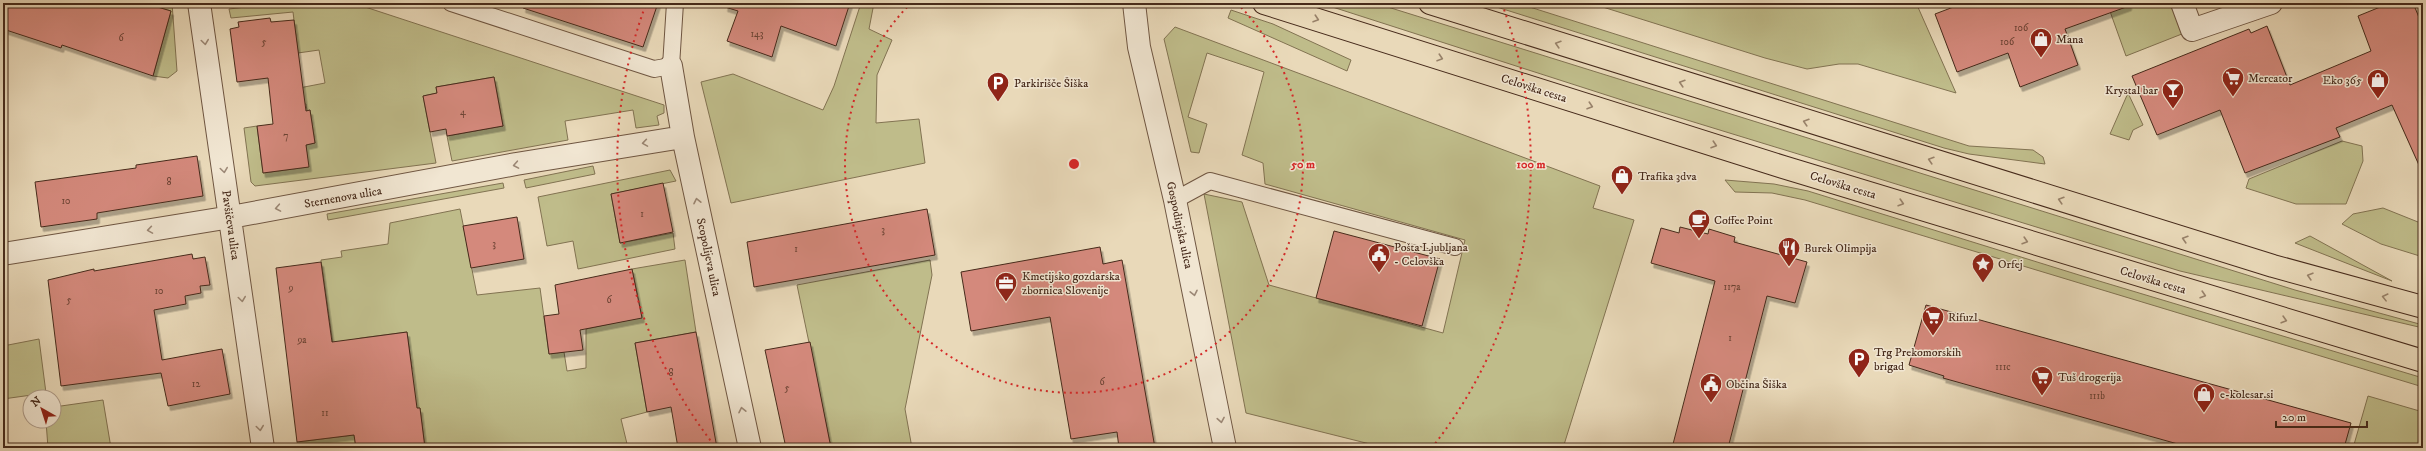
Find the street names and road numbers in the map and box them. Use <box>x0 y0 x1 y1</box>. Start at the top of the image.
street label: Celovška cesta <box>1499 71 1570 106</box>
street label: Celovška cesta <box>1808 168 1879 203</box>
street label: Gospodinjska ulica <box>1163 180 1196 271</box>
street label: Sternenova ulica <box>303 183 384 212</box>
street label: Pavšičeva ulica <box>218 189 243 262</box>
street label: Scopolijeva ulica <box>693 217 724 298</box>
street label: Celovška cesta <box>2118 263 2189 298</box>

